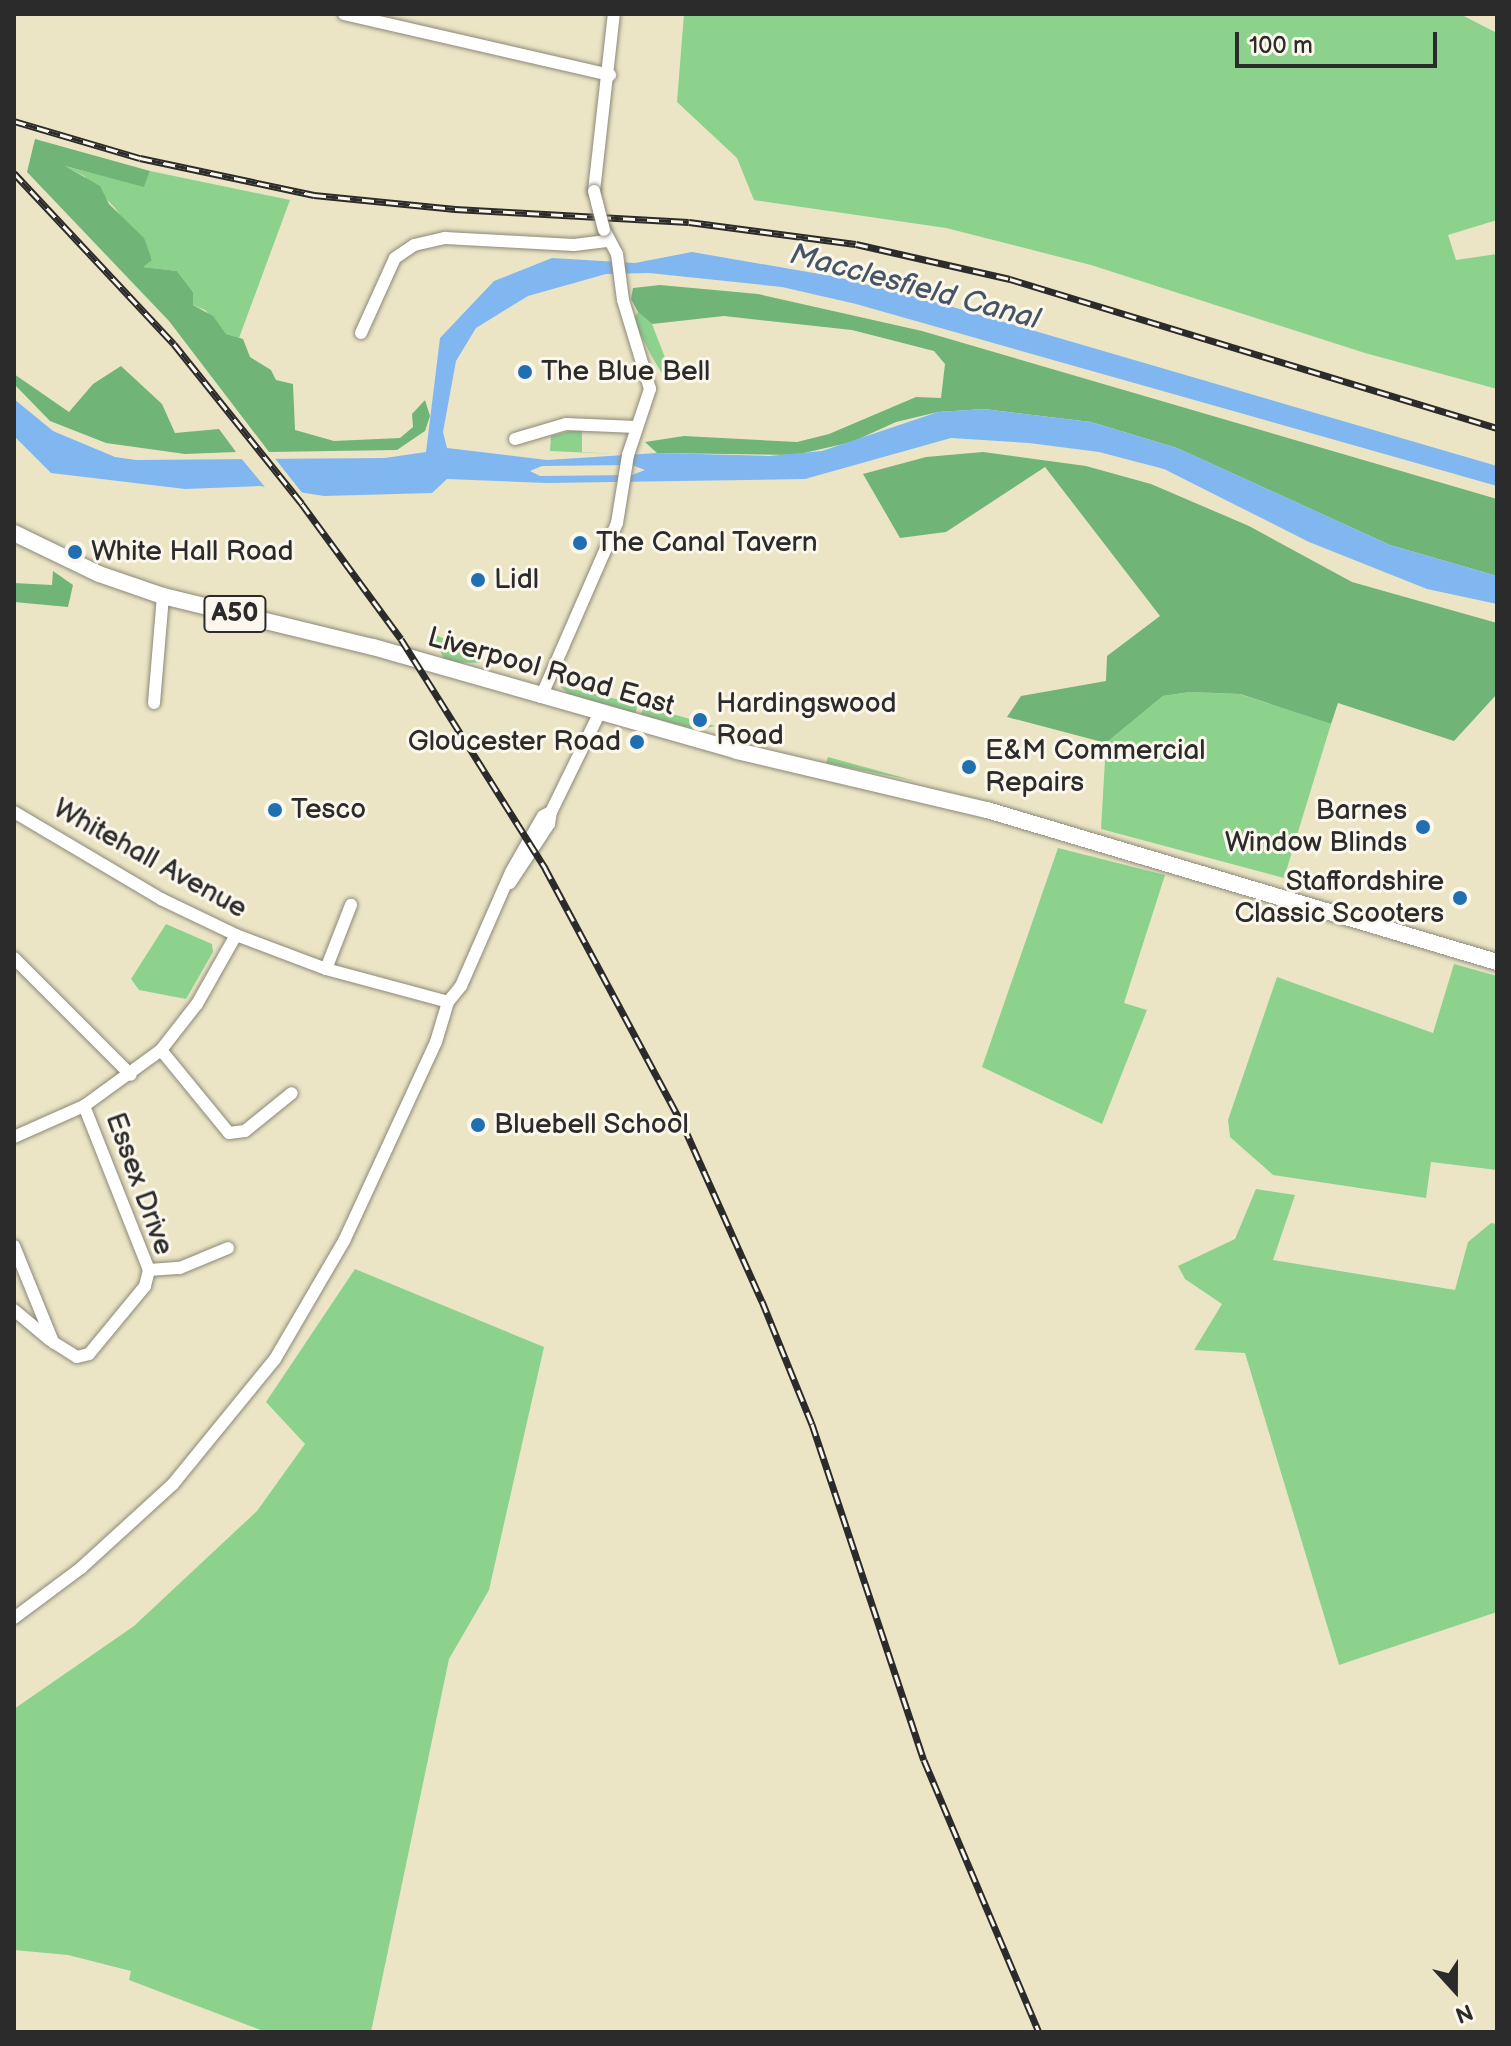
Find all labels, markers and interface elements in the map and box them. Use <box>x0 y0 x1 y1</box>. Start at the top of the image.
scale bar <box>1239 16 1441 66</box>
text: 100 m <box>1249 31 1313 60</box>
water label: Macclesfield Canal <box>786 236 1044 338</box>
place label: The Blue Bell <box>541 355 710 389</box>
marker: The Blue Bell <box>516 363 534 381</box>
place label: The Canal Tavern <box>596 526 818 560</box>
marker: The Canal Tavern <box>571 534 589 552</box>
place label: White Hall Road <box>91 535 293 569</box>
marker: White Hall Road <box>66 543 84 561</box>
place label: Lidl <box>494 563 539 597</box>
marker: Lidl <box>469 571 487 589</box>
road number: A50 <box>203 592 267 636</box>
street label: Liverpool Road East <box>424 621 678 723</box>
place label: Hardingswood Road <box>716 687 897 753</box>
marker: Hardingswood Road <box>691 711 709 729</box>
place label: Gloucester Road <box>408 725 621 759</box>
marker: Gloucester Road <box>628 733 646 751</box>
place label: E&M Commercial Repairs <box>985 734 1206 800</box>
marker: E&M Commercial Repairs <box>960 758 978 776</box>
street label: Whitehall Avenue <box>47 792 253 926</box>
place label: Tesco <box>291 793 366 827</box>
place label: Barnes Window Blinds <box>1225 794 1407 860</box>
marker: Tesco <box>266 801 284 819</box>
marker: Barnes Window Blinds <box>1414 818 1432 836</box>
place label: Staffordshire Classic Scooters <box>1234 865 1444 931</box>
marker: Staffordshire Classic Scooters <box>1451 889 1469 907</box>
street label: Essex Drive <box>98 1108 180 1260</box>
place label: Bluebell School <box>494 1108 689 1142</box>
marker: Bluebell School <box>469 1116 487 1134</box>
north arrow <box>1415 1950 1495 2030</box>
text: N <box>1451 1997 1476 2028</box>

